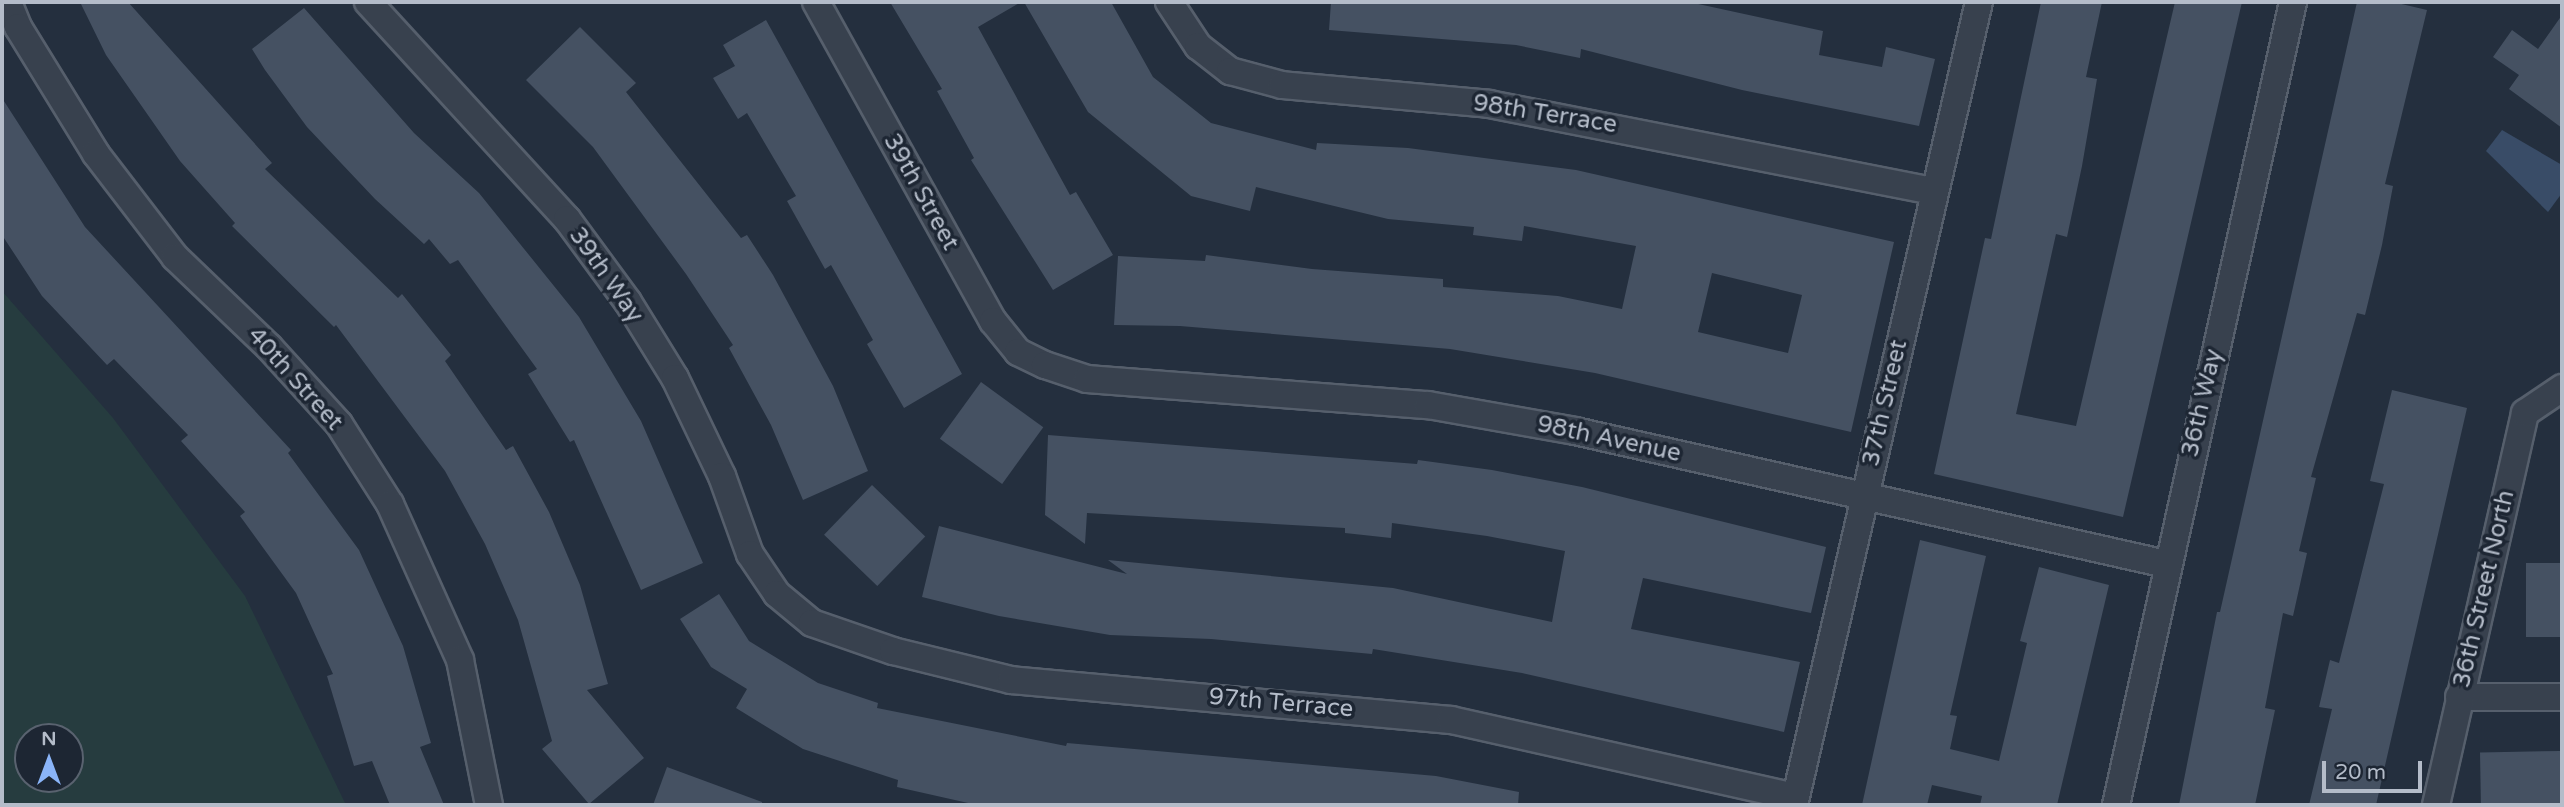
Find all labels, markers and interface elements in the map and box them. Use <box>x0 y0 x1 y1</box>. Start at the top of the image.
street label: 98th Terrace <box>1471 88 1619 140</box>
street label: 39th Street <box>877 129 965 255</box>
street label: 39th Way <box>563 222 649 328</box>
street label: 40th Street <box>241 322 349 436</box>
street label: 37th Street <box>1856 337 1914 469</box>
street label: 36th Way <box>2176 346 2228 460</box>
street label: 98th Avenue <box>1535 410 1683 468</box>
street label: 36th Street North <box>2447 488 2521 690</box>
street label: 97th Terrace <box>1208 682 1354 724</box>
north arrow <box>14 723 84 793</box>
text: N <box>41 728 57 750</box>
scale bar <box>2326 748 2426 792</box>
text: 20 m <box>2335 760 2386 785</box>

